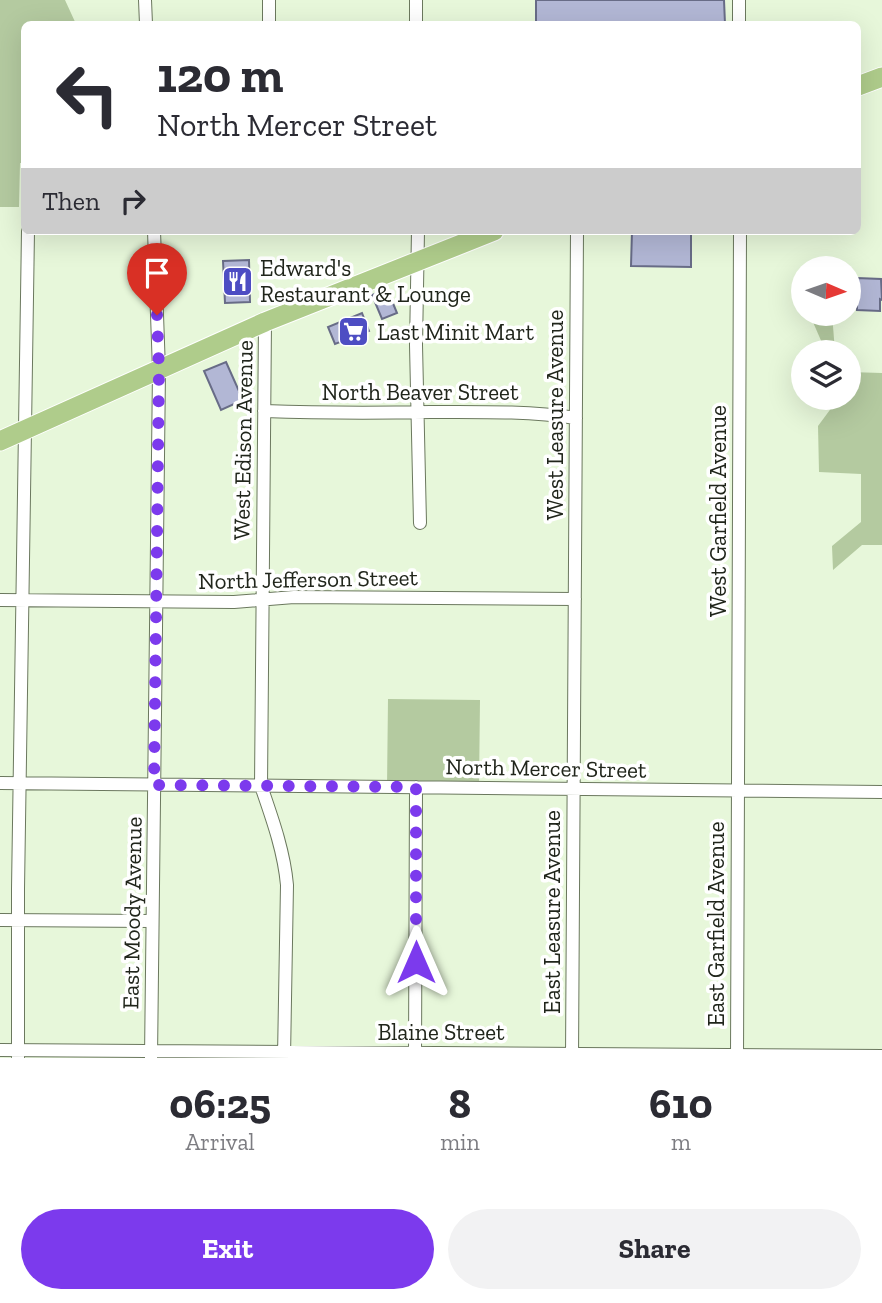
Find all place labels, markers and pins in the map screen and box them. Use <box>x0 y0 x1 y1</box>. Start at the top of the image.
pin <box>127 243 187 315</box>
place label: Edward's Restaurant & Lounge <box>260 254 471 308</box>
restaurant icon: Edward's Restaurant & Lounge <box>220 264 254 298</box>
supermarket icon: Last Minit Mart <box>337 315 371 349</box>
place label: Last Minit Mart <box>377 318 534 346</box>

